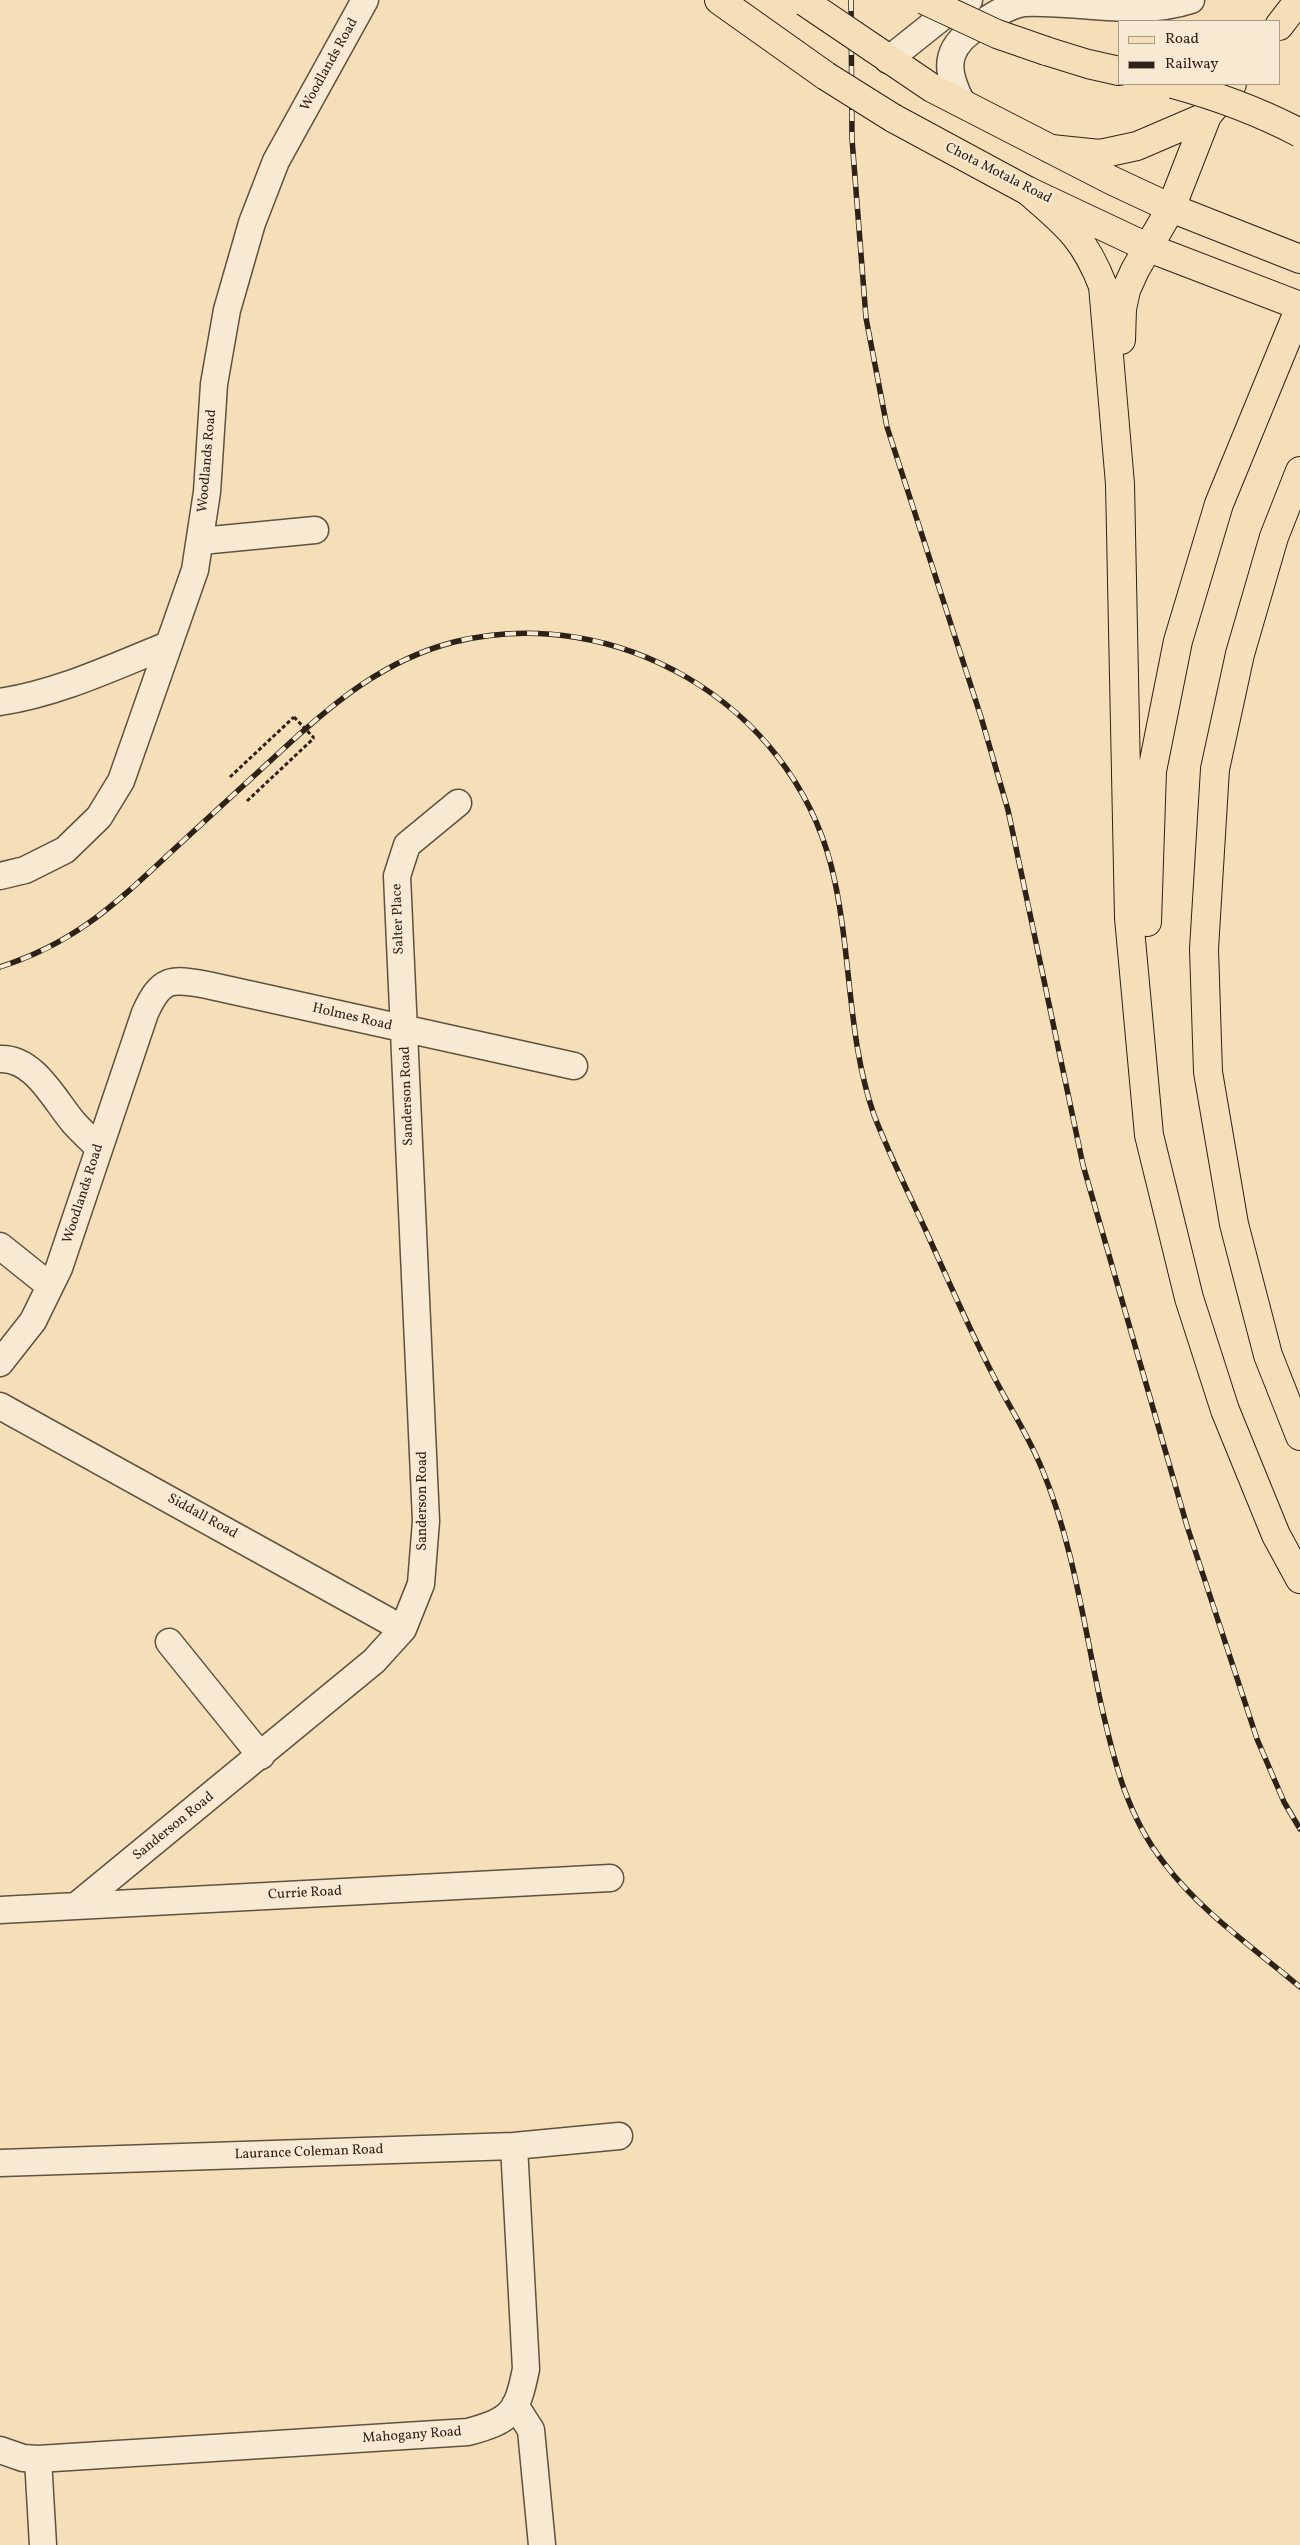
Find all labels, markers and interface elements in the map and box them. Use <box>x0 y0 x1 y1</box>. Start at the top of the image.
street label: Woodlands Road <box>298 16 362 114</box>
legend <box>1118 20 1280 85</box>
text: Road <box>1165 29 1199 50</box>
text: Railway <box>1165 54 1218 75</box>
street label: Chota Motala Road <box>942 140 1054 208</box>
street label: Woodlands Road <box>195 409 221 513</box>
street label: Salter Place <box>389 883 409 955</box>
street label: Holmes Road <box>310 1001 394 1035</box>
street label: Sanderson Road <box>398 1046 418 1146</box>
street label: Woodlands Road <box>60 1142 108 1246</box>
street label: Sanderson Road <box>415 1451 431 1551</box>
street label: Siddall Road <box>164 1491 240 1543</box>
street label: Sanderson Road <box>130 1789 218 1865</box>
street label: Currie Road <box>268 1884 342 1904</box>
street label: Laurance Coleman Road <box>234 2142 384 2164</box>
street label: Mahogany Road <box>362 2424 462 2448</box>

